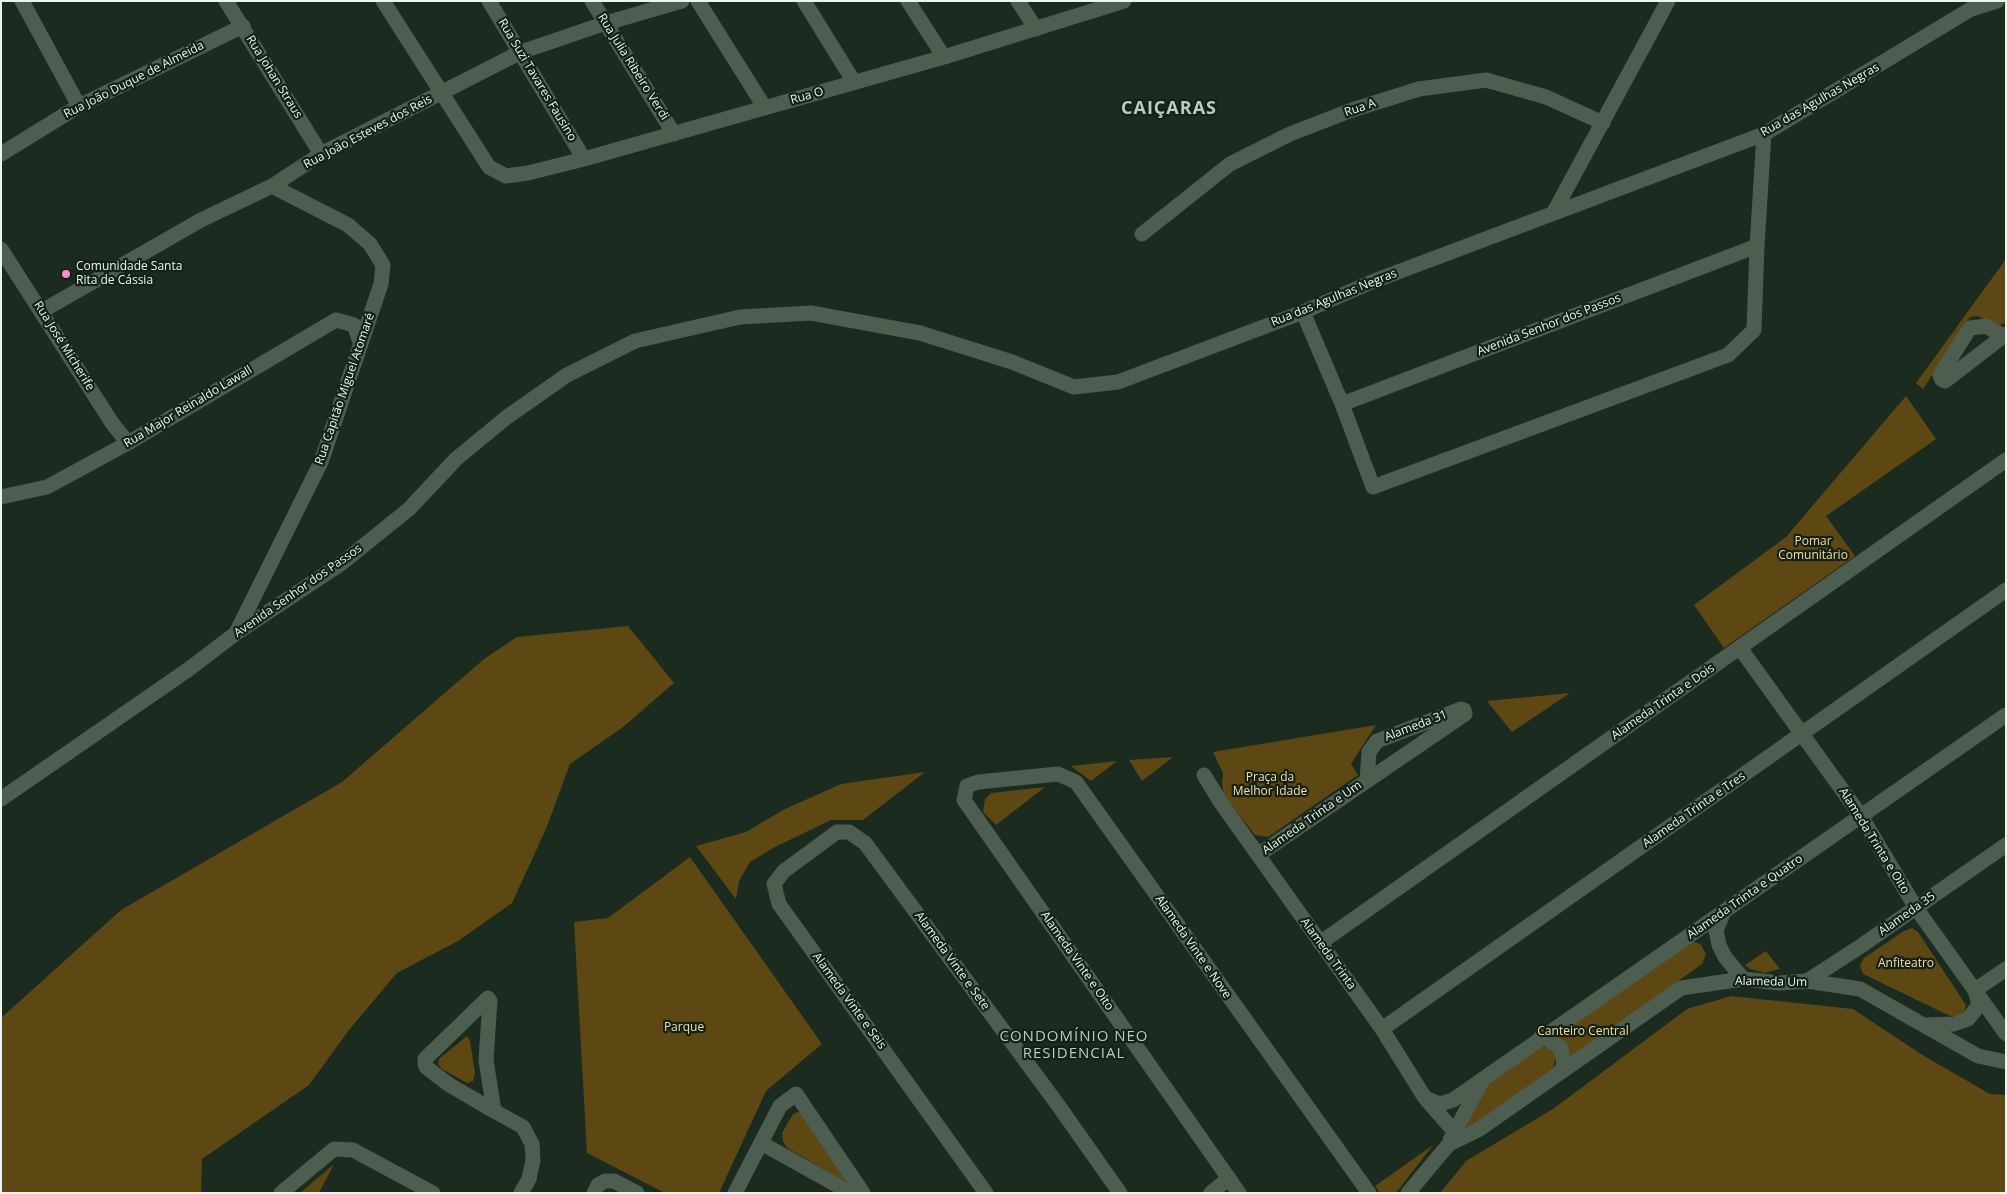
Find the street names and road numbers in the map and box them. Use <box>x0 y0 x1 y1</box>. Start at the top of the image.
street label: Rua Julia Ribeiro Verdi <box>594 11 672 123</box>
street label: Rua Suzi Tavares Fausino <box>495 16 579 144</box>
street label: Rua Johan Straus <box>243 33 305 121</box>
street label: Rua João Duque de Almeida <box>62 38 206 122</box>
street label: Rua das Agulhas Negras <box>1758 60 1882 140</box>
street label: Rua O <box>789 84 825 108</box>
street label: Rua João Esteves dos Reis <box>301 92 435 172</box>
street label: Rua A <box>1342 96 1378 120</box>
street label: Rua das Agulhas Negras <box>1269 266 1399 330</box>
street label: Avenida Senhor dos Passos <box>1475 291 1623 359</box>
street label: Rua José Micherife <box>31 299 97 393</box>
street label: Rua Capitão Miguel Atomaré <box>312 311 378 467</box>
street label: Rua Major Reinaldo Lawall <box>121 363 255 451</box>
street label: Avenida Senhor dos Passos <box>231 541 365 641</box>
street label: Alameda Trinta e Dois <box>1609 661 1717 743</box>
street label: Alameda 31 <box>1383 707 1449 745</box>
street label: Alameda Trinta e Tres <box>1640 769 1748 851</box>
street label: Alameda Trinta e Um <box>1260 778 1364 858</box>
street label: Alameda Trinta e Oito <box>1836 785 1912 897</box>
street label: Alameda Trinta e Quatro <box>1684 852 1806 942</box>
street label: Alameda 35 <box>1876 889 1938 939</box>
street label: Alameda Vinte e Nove <box>1152 893 1234 1001</box>
street label: Alameda Vinte e Sete <box>911 909 993 1013</box>
street label: Alameda Vinte e Oito <box>1037 909 1117 1013</box>
street label: Alameda Trinta <box>1297 915 1359 993</box>
street label: Alameda Vinte e Seis <box>809 950 889 1052</box>
street label: Alameda Um <box>1735 974 1807 990</box>

